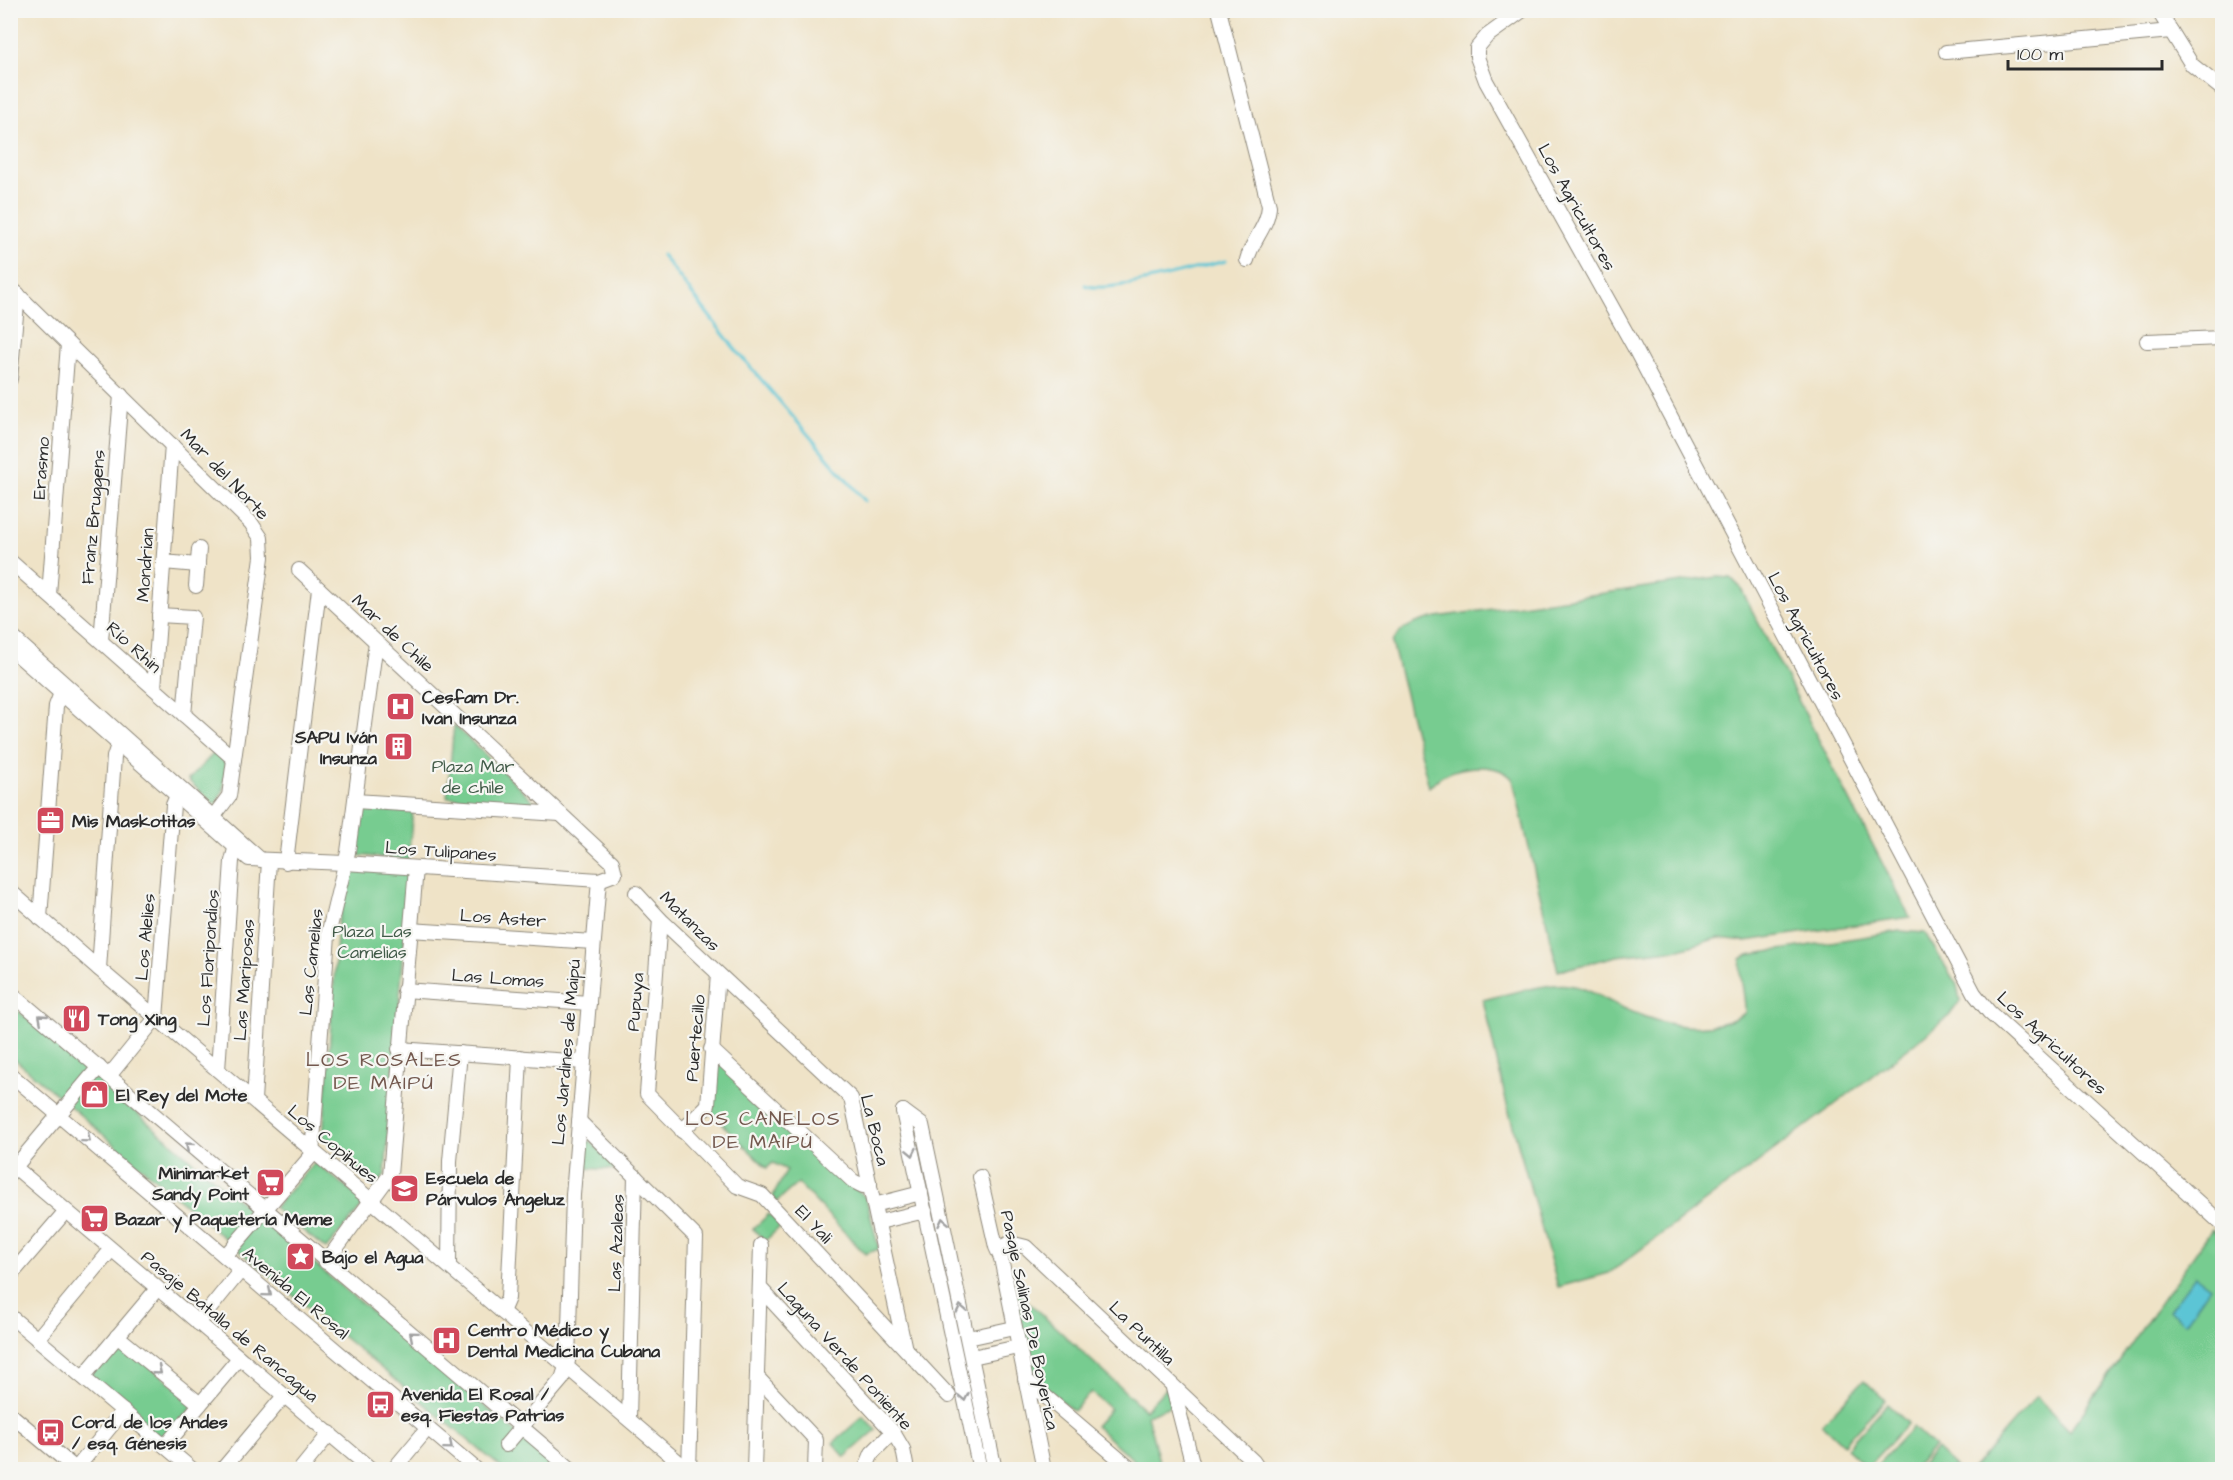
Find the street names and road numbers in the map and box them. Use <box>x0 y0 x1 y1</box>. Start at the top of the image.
street label: Los Agricultores <box>1530 139 1622 276</box>
street label: Mar del Norte <box>174 423 275 526</box>
street label: Erasmo <box>27 436 56 500</box>
street label: Franz Bruggens <box>75 449 113 585</box>
street label: Mondrian <box>130 527 161 603</box>
street label: Los Agricultores <box>1760 568 1850 705</box>
street label: Mar de Chile <box>346 589 440 678</box>
street label: Río Rhin <box>101 616 167 679</box>
street label: Los Tulipanes <box>384 835 498 868</box>
street label: Matanzas <box>654 885 726 957</box>
street label: Los Floripondios <box>191 889 226 1027</box>
street label: Los Alelies <box>129 892 162 982</box>
street label: Los Aster <box>459 903 547 934</box>
street label: Las Camelias <box>293 907 330 1017</box>
street label: Las Mariposas <box>228 918 261 1042</box>
street label: Los Jardines de Maipú <box>546 958 587 1146</box>
street label: Las Lomas <box>451 963 545 994</box>
street label: Pupuya <box>620 972 652 1033</box>
street label: Los Agricultores <box>1991 986 2112 1102</box>
street label: Puertecillo <box>679 994 712 1083</box>
street label: La Boca <box>854 1092 895 1168</box>
street label: Los Copihues <box>282 1099 383 1190</box>
street label: Las Azaleas <box>602 1193 631 1293</box>
street label: El Yali <box>789 1199 838 1250</box>
street label: Pasaje Salinas De Boyerica <box>993 1208 1065 1432</box>
street label: Avenida El Rosal <box>237 1241 355 1346</box>
street label: Pasaje Batalla de Rancagua <box>135 1245 324 1409</box>
street label: Laguna Verde Poniente <box>770 1277 918 1437</box>
street label: La Puntilla <box>1103 1295 1180 1371</box>

